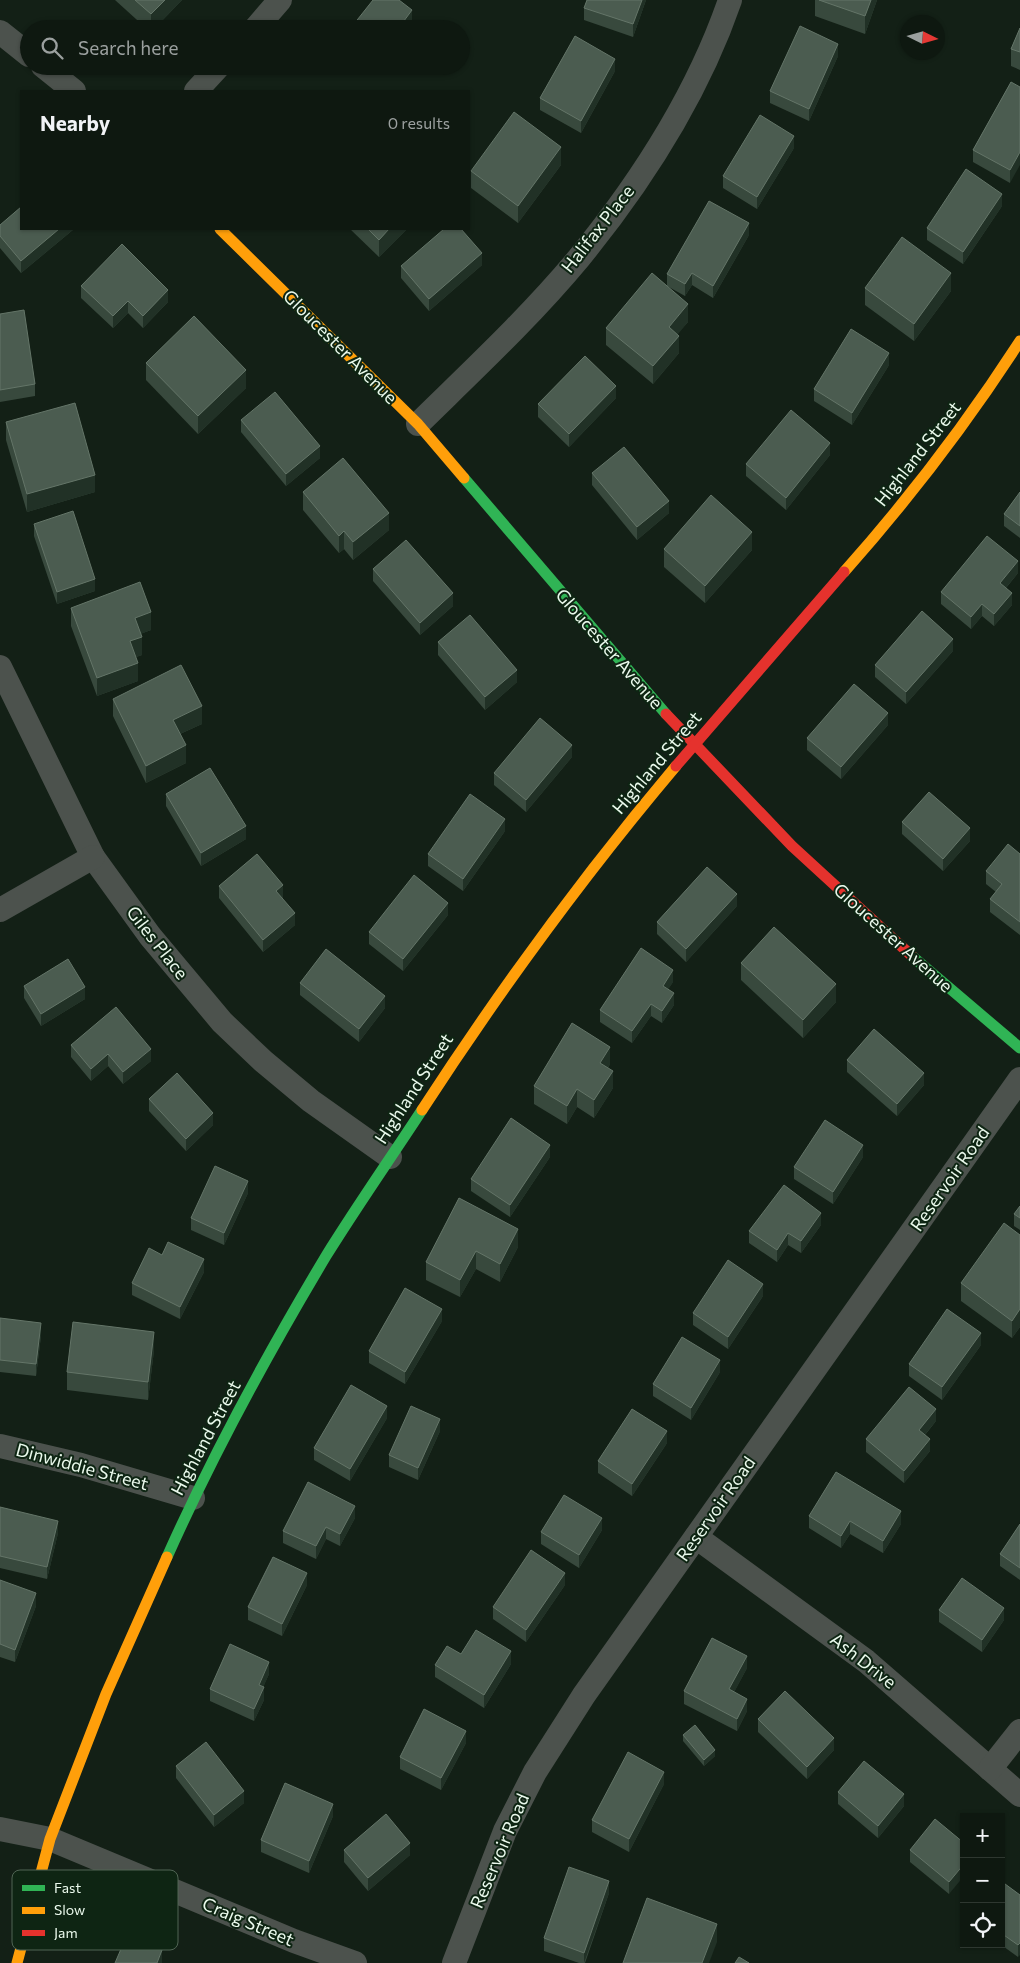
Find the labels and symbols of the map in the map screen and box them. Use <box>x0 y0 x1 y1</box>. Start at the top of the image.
north arrow <box>900 15 945 60</box>
street label: Halifax Place <box>556 180 638 277</box>
street label: Gloucester Avenue <box>279 285 402 408</box>
street label: Highland Street <box>869 396 965 510</box>
street label: Gloucester Avenue <box>551 584 668 713</box>
street label: Highland Street <box>607 707 706 818</box>
street label: Gloucester Avenue <box>830 878 958 996</box>
street label: Giles Place <box>122 901 193 984</box>
street label: Highland Street <box>369 1029 457 1148</box>
street label: Reservoir Road <box>905 1122 993 1235</box>
street label: Highland Street <box>166 1376 245 1499</box>
street label: Dinwiddie Street <box>14 1438 151 1494</box>
street label: Reservoir Road <box>671 1452 759 1565</box>
street label: Ash Drive <box>826 1628 901 1693</box>
street label: Reservoir Road <box>465 1790 533 1911</box>
legend <box>12 1870 178 1950</box>
text: Fast <box>54 1879 81 1896</box>
street label: Craig Street <box>199 1892 298 1950</box>
text: Slow <box>54 1901 85 1918</box>
text: Jam <box>54 1924 78 1941</box>

